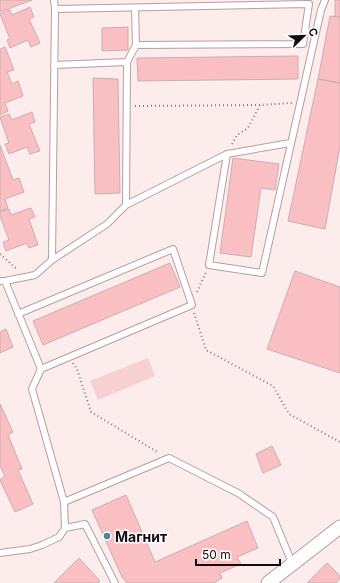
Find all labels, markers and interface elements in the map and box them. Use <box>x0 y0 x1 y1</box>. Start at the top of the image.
north arrow <box>284 16 324 56</box>
text: С <box>305 26 321 39</box>
place label: Магнит <box>115 528 167 545</box>
marker: Магнит <box>102 531 112 541</box>
scale bar <box>196 541 280 567</box>
text: 50 m <box>202 547 231 562</box>

